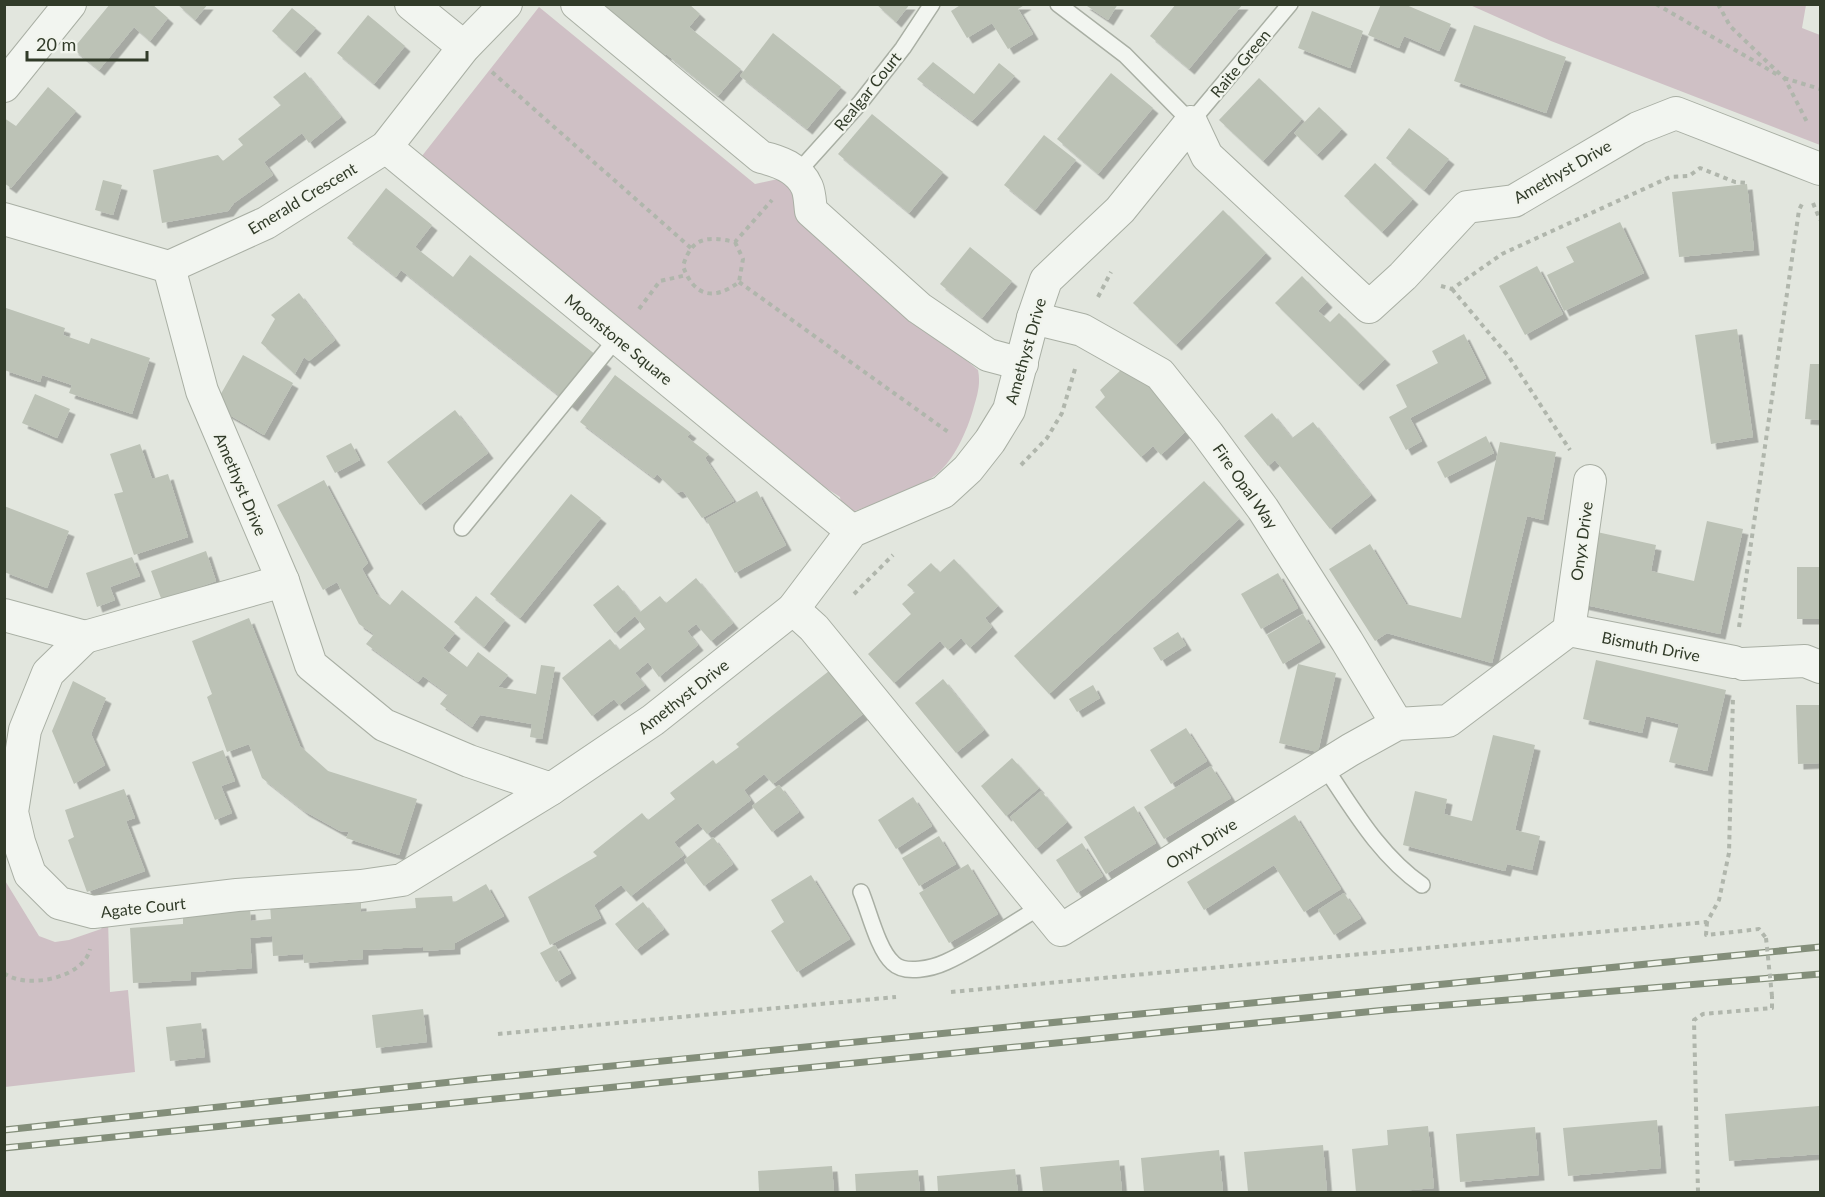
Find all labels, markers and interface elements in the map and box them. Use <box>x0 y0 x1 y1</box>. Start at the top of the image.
scale bar <box>27 24 147 62</box>
street label: Raite Green <box>1206 25 1274 101</box>
text: 20 m <box>36 33 76 55</box>
street label: Realgar Court <box>830 48 905 134</box>
street label: Amethyst Drive <box>1510 135 1614 207</box>
street label: Emerald Crescent <box>244 158 360 238</box>
street label: Moonstone Square <box>561 290 677 388</box>
street label: Amethyst Drive <box>1001 296 1049 406</box>
street label: Amethyst Drive <box>211 430 271 538</box>
street label: Fire Opal Way <box>1210 440 1283 533</box>
street label: Onyx Drive <box>1566 500 1596 582</box>
street label: Bismuth Drive <box>1600 627 1702 665</box>
street label: Amethyst Drive <box>634 655 732 737</box>
street label: Onyx Drive <box>1162 814 1240 872</box>
street label: Agate Court <box>100 893 187 921</box>

